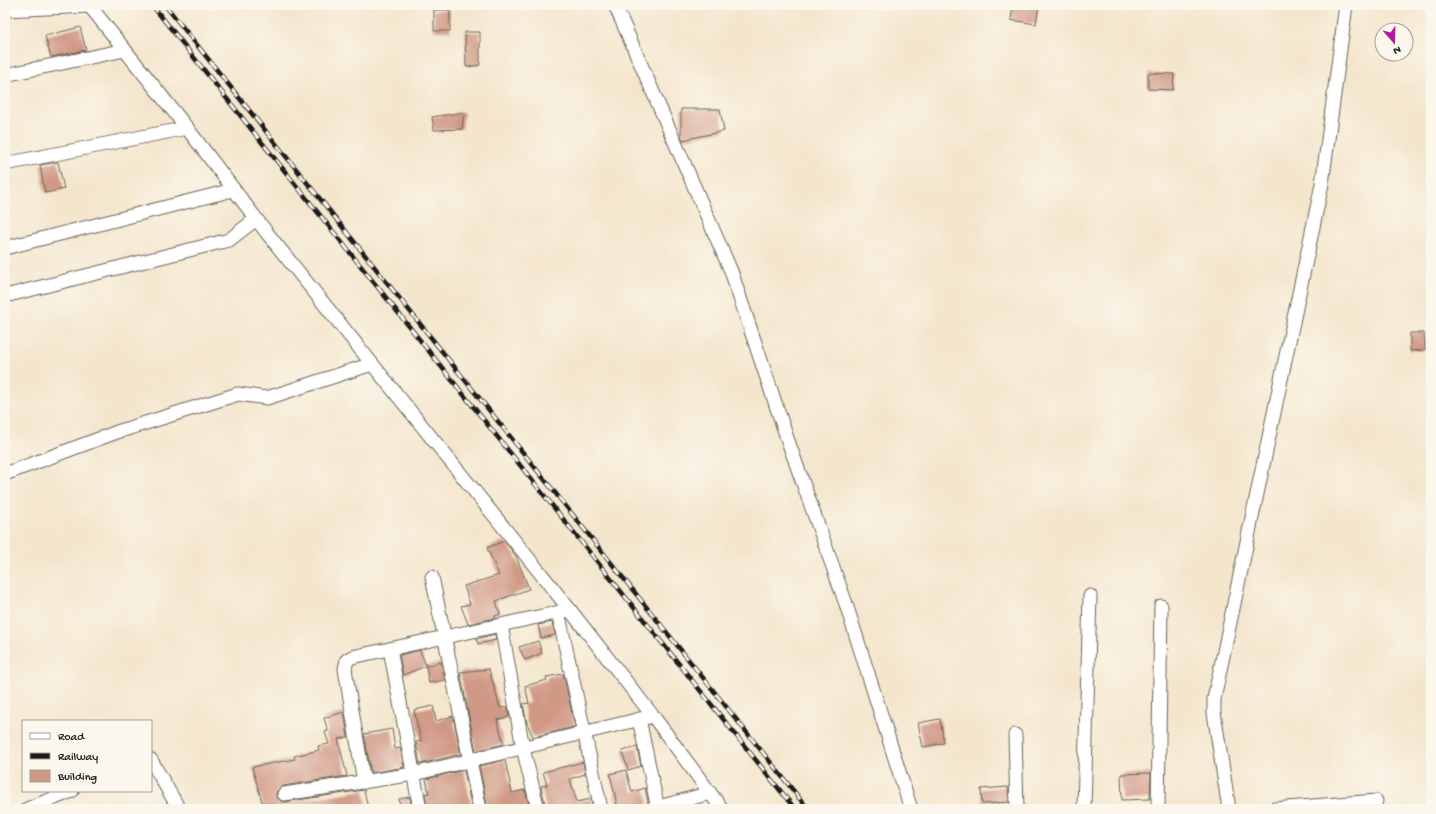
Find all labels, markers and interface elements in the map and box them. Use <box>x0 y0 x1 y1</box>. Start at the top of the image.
north arrow <box>1374 22 1414 62</box>
text: N <box>1391 43 1402 56</box>
legend <box>22 720 152 792</box>
text: Road <box>58 731 85 745</box>
text: Railway <box>58 751 98 765</box>
text: Building <box>57 771 97 785</box>

